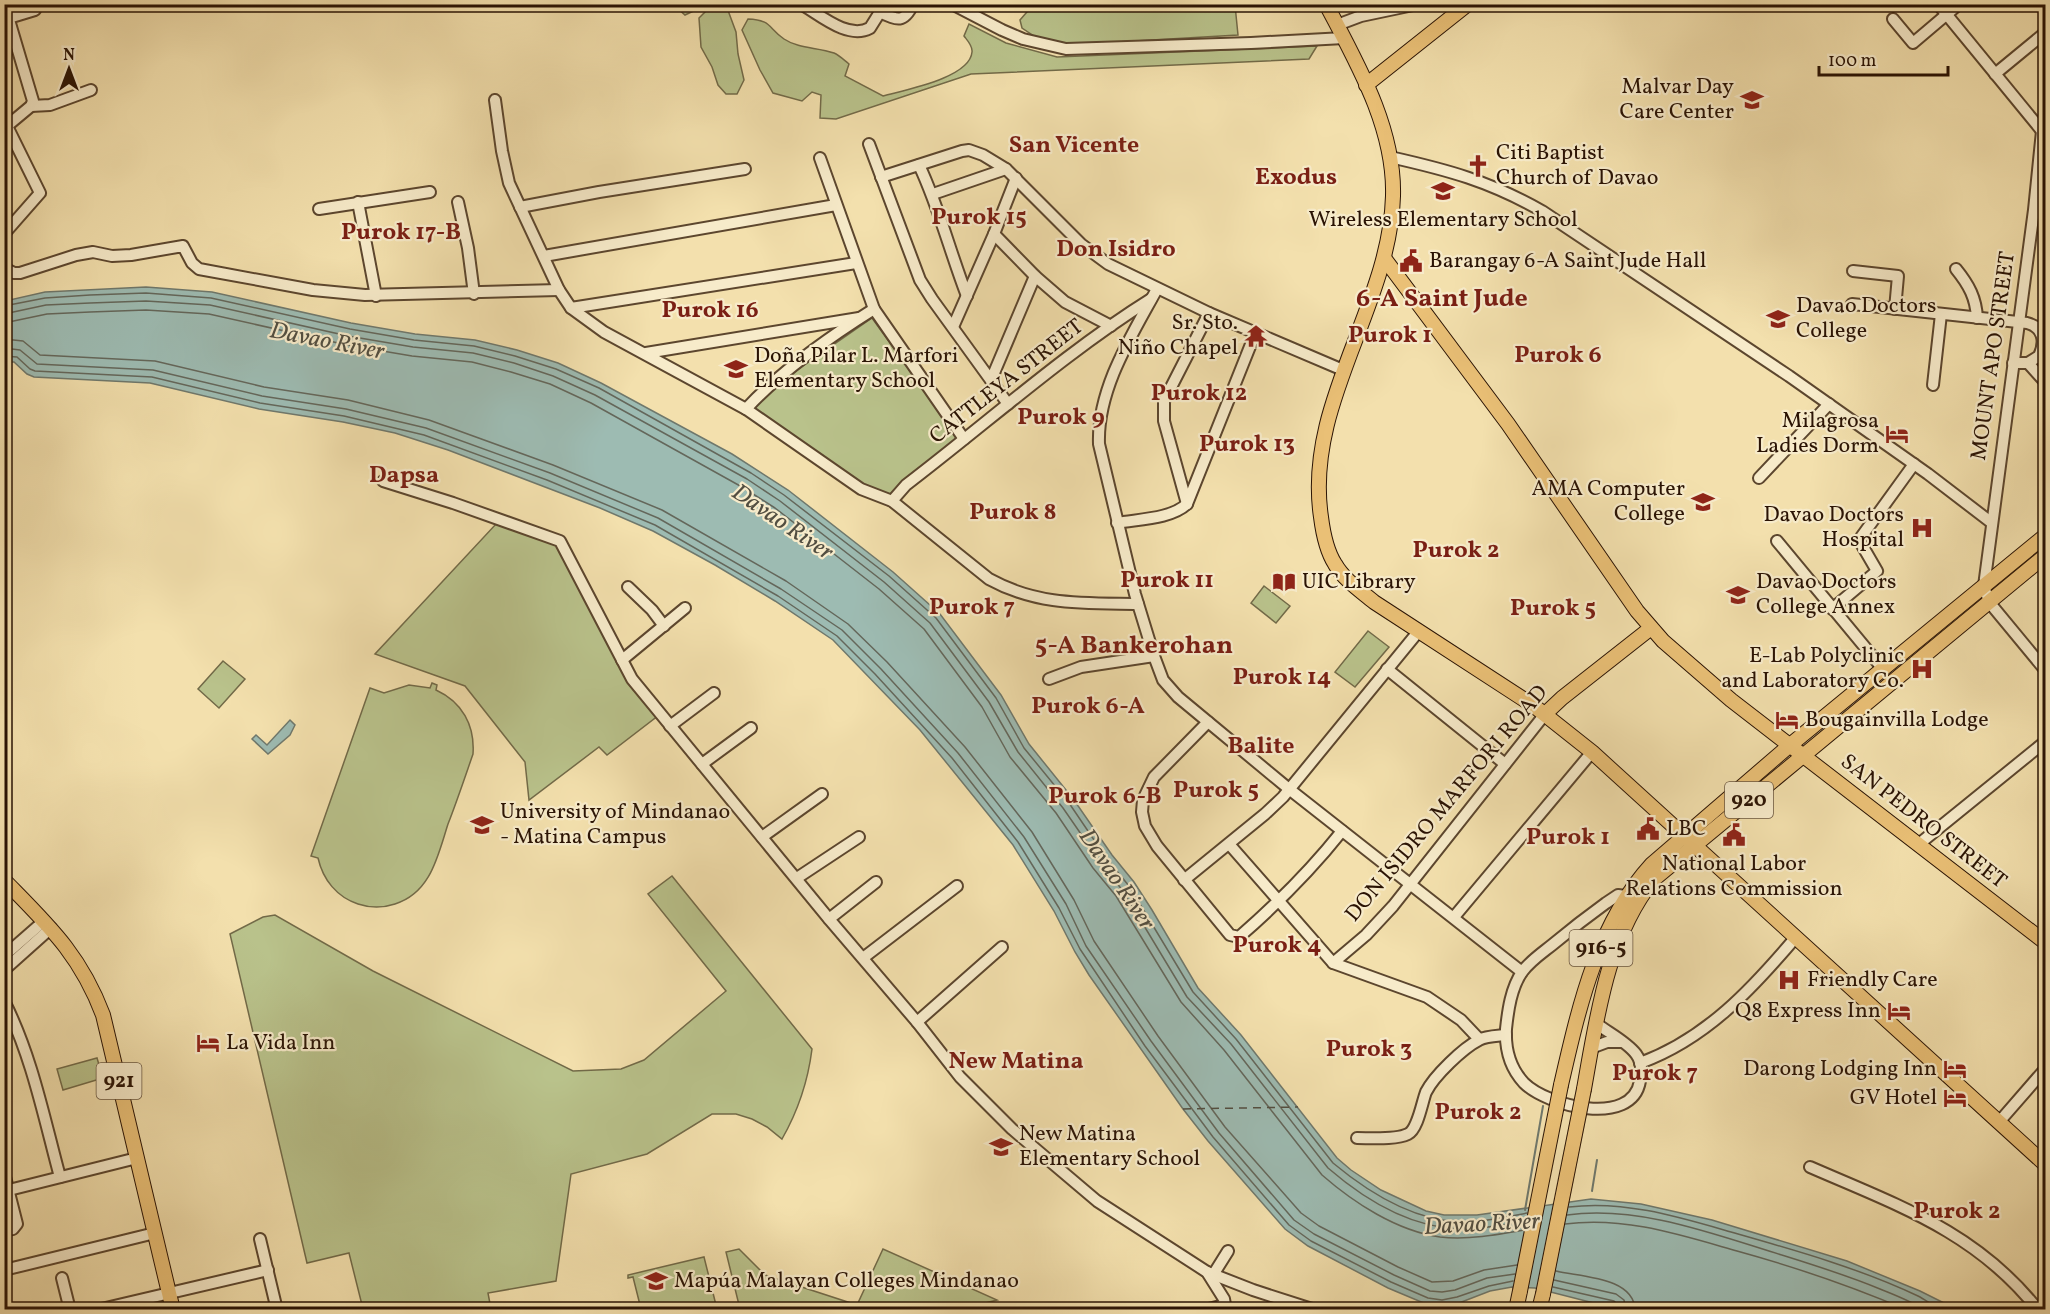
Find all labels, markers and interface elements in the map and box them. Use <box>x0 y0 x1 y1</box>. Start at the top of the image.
north arrow <box>39 39 99 99</box>
scale bar <box>1819 39 1948 77</box>
text: N <box>63 45 75 67</box>
text: 100 m <box>1828 49 1877 74</box>
place label: Malvar Day Care Center <box>1620 72 1734 128</box>
school or university icon: Malvar Day Care Center <box>1739 87 1765 113</box>
district label: San Vicente <box>1009 129 1139 163</box>
place label: Citi Baptist Church of Davao <box>1496 138 1658 194</box>
church icon: Citi Baptist Church of Davao <box>1465 153 1491 179</box>
district label: Exodus <box>1255 161 1337 195</box>
school or university icon: Wireless Elementary School <box>1430 178 1456 204</box>
district label: Purok 15 <box>931 201 1027 235</box>
place label: Wireless Elementary School <box>1308 205 1578 236</box>
district label: Purok 17-B <box>341 216 461 250</box>
district label: Don Isidro <box>1056 233 1176 267</box>
place label: Barangay 6-A Saint Jude Hall <box>1429 246 1706 277</box>
public building icon: Barangay 6-A Saint Jude Hall <box>1398 248 1424 274</box>
street label: MOUNT APO STREET <box>1964 249 2024 462</box>
district label: 6-A Saint Jude <box>1356 281 1528 317</box>
place label: Davao Doctors College <box>1796 291 1936 347</box>
district label: Purok 16 <box>661 294 759 328</box>
school or university icon: Davao Doctors College <box>1765 306 1791 332</box>
place label: Sr. Sto. Niño Chapel <box>1118 308 1238 364</box>
street label: CATTLEYA STREET <box>923 312 1091 452</box>
water label: Davao River <box>267 314 388 370</box>
district label: Purok 1 <box>1348 319 1432 353</box>
temple icon: Sr. Sto. Niño Chapel <box>1243 323 1269 349</box>
district label: Purok 6 <box>1514 339 1602 373</box>
place label: Doña Pilar L. Marfori Elementary School <box>754 341 958 397</box>
school or university icon: Doña Pilar L. Marfori Elementary School <box>723 356 749 382</box>
district label: Purok 12 <box>1151 377 1247 411</box>
district label: Purok 9 <box>1017 401 1105 435</box>
place label: Milagrosa Ladies Dorm <box>1756 406 1879 462</box>
hotel icon: Milagrosa Ladies Dorm <box>1884 421 1910 447</box>
district label: Purok 13 <box>1199 428 1295 462</box>
district label: Dapsa <box>369 459 439 493</box>
place label: AMA Computer College <box>1531 474 1685 530</box>
water label: Davao River <box>724 476 841 570</box>
school or university icon: AMA Computer College <box>1690 489 1716 515</box>
district label: Purok 8 <box>969 496 1057 530</box>
place label: Davao Doctors Hospital <box>1764 500 1904 556</box>
hospital icon: Davao Doctors Hospital <box>1909 515 1935 541</box>
district label: Purok 2 <box>1413 534 1499 568</box>
district label: Purok 11 <box>1120 564 1214 598</box>
place label: UIC Library <box>1302 567 1416 598</box>
place label: Davao Doctors College Annex <box>1756 567 1896 623</box>
library icon: UIC Library <box>1271 569 1297 595</box>
school or university icon: Davao Doctors College Annex <box>1725 582 1751 608</box>
district label: Purok 7 <box>929 591 1015 625</box>
district label: Purok 5 <box>1510 592 1596 626</box>
district label: 5-A Bankerohan <box>1035 628 1233 664</box>
place label: E-Lab Polyclinic and Laboratory Co. <box>1721 641 1904 697</box>
hospital icon: E-Lab Polyclinic and Laboratory Co. <box>1909 656 1935 682</box>
district label: Purok 14 <box>1233 661 1331 695</box>
street label: DON ISIDRO MARFORI ROAD <box>1338 679 1556 929</box>
district label: Purok 6-A <box>1031 690 1145 724</box>
place label: Bougainvilla Lodge <box>1805 705 1989 736</box>
hotel icon: Bougainvilla Lodge <box>1774 707 1800 733</box>
district label: Balite <box>1228 730 1295 764</box>
street label: SAN PEDRO STREET <box>1833 747 2013 897</box>
district label: Purok 5 <box>1173 774 1259 808</box>
district label: Purok 6-B <box>1048 780 1162 814</box>
road number: 920 <box>1725 782 1773 818</box>
place label: University of Mindanao - Matina Campus <box>500 797 730 853</box>
school or university icon: University of Mindanao - Matina Campus <box>469 812 495 838</box>
place label: LBC <box>1666 814 1706 845</box>
public building icon: LBC <box>1635 816 1661 842</box>
district label: Purok 1 <box>1526 821 1610 855</box>
water label: Davao River <box>1069 822 1163 939</box>
public building icon: National Labor Relations Commission <box>1721 822 1747 848</box>
place label: National Labor Relations Commission <box>1625 849 1843 905</box>
district label: Purok 4 <box>1233 929 1321 963</box>
road number: 916-5 <box>1570 930 1632 966</box>
place label: Friendly Care <box>1807 965 1938 996</box>
hospital icon: Friendly Care <box>1776 967 1802 993</box>
place label: Q8 Express Inn <box>1735 996 1881 1027</box>
hotel icon: Q8 Express Inn <box>1886 998 1912 1024</box>
place label: La Vida Inn <box>226 1028 335 1059</box>
hotel icon: La Vida Inn <box>195 1030 221 1056</box>
district label: Purok 3 <box>1326 1033 1412 1067</box>
district label: New Matina <box>948 1045 1084 1079</box>
place label: Darong Lodging Inn <box>1743 1054 1937 1085</box>
hotel icon: Darong Lodging Inn <box>1942 1056 1968 1082</box>
district label: Purok 7 <box>1612 1057 1698 1091</box>
road number: 921 <box>96 1063 142 1099</box>
place label: GV Hotel <box>1850 1083 1937 1114</box>
hotel icon: GV Hotel <box>1942 1085 1968 1111</box>
district label: Purok 2 <box>1435 1096 1521 1130</box>
place label: New Matina Elementary School <box>1019 1119 1200 1175</box>
school or university icon: New Matina Elementary School <box>988 1134 1014 1160</box>
district label: Purok 2 <box>1914 1195 2000 1229</box>
water label: Davao River <box>1423 1205 1542 1245</box>
place label: Mapúa Malayan Colleges Mindanao <box>674 1266 1019 1297</box>
school or university icon: Mapúa Malayan Colleges Mindanao <box>643 1268 669 1294</box>

